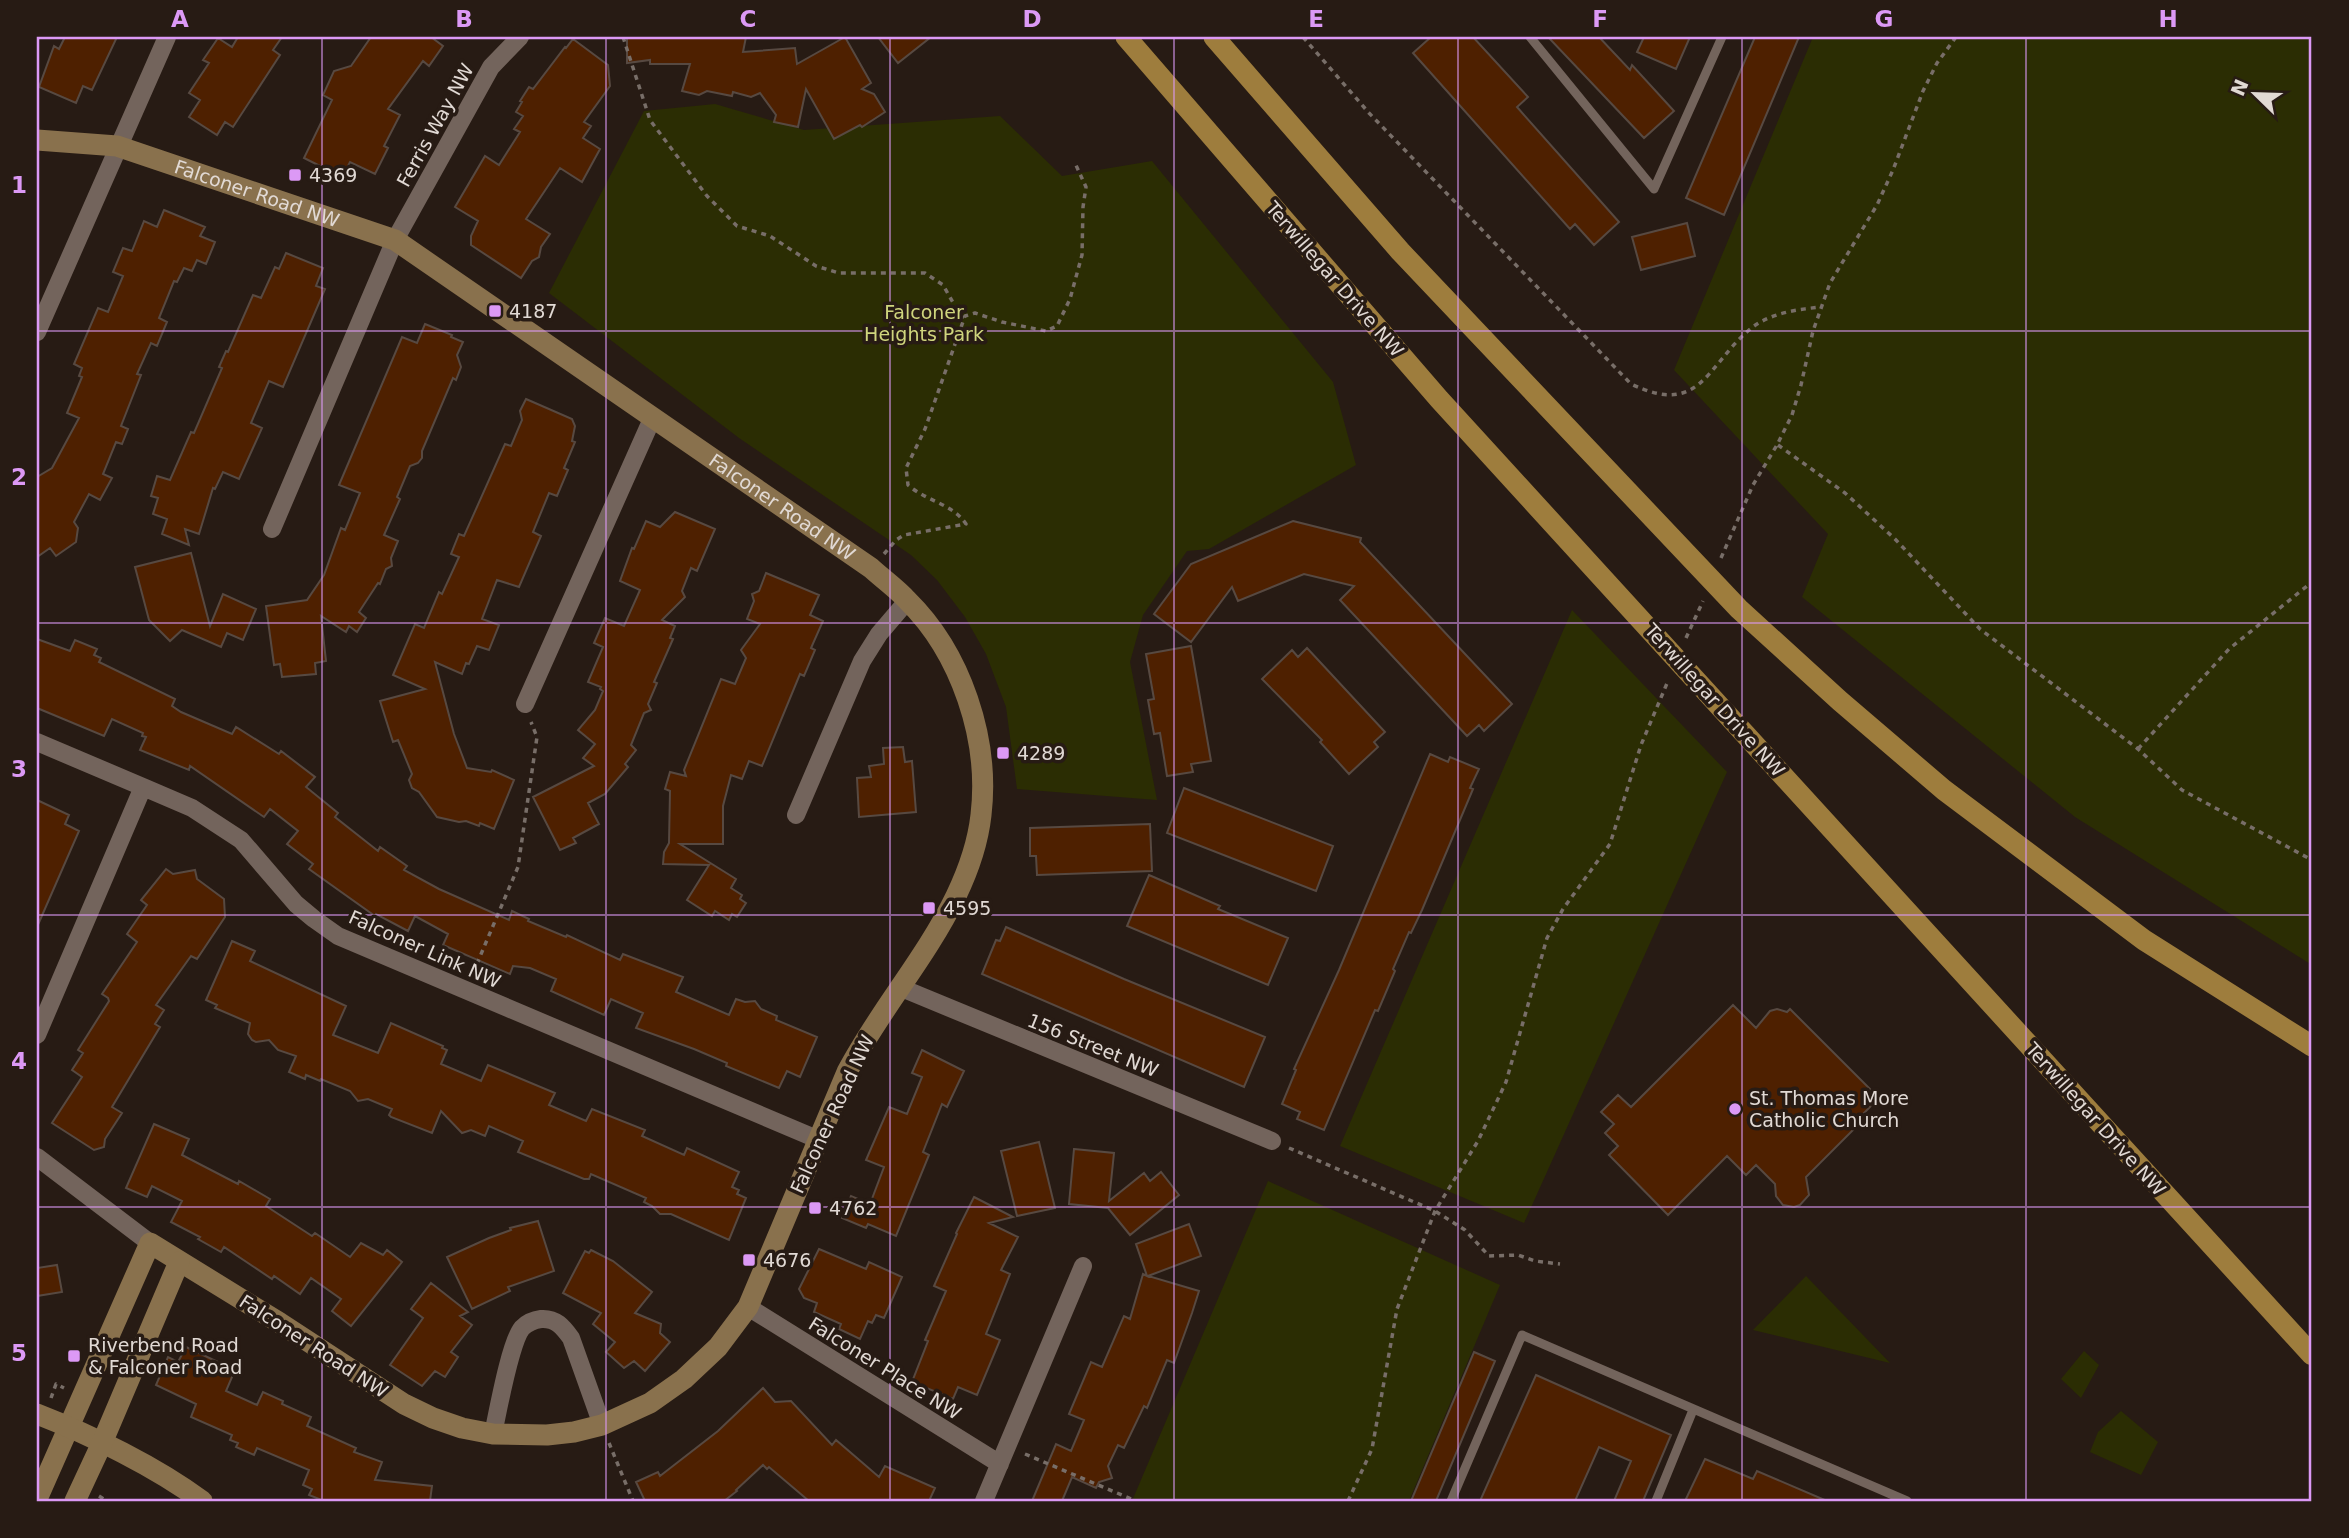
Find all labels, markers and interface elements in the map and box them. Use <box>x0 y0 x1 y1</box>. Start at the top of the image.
text: A <box>171 6 189 32</box>
text: B <box>455 6 473 32</box>
text: C <box>740 6 756 32</box>
text: D <box>1022 6 1042 32</box>
text: E <box>1308 6 1324 32</box>
text: F <box>1592 6 1608 32</box>
text: G <box>1875 6 1893 32</box>
text: H <box>2158 6 2178 32</box>
street label: Ferris Way NW <box>392 59 478 191</box>
north arrow <box>2220 60 2290 130</box>
text: N <box>2226 76 2253 99</box>
street label: Falconer Road NW <box>172 155 342 231</box>
place label: 4369 <box>309 164 357 186</box>
marker: 4369 <box>287 167 303 183</box>
text: 1 <box>11 172 27 198</box>
street label: Terwillegar Drive NW <box>1261 196 1408 361</box>
place label: 4187 <box>509 300 557 322</box>
park label: Falconer Heights Park <box>864 301 984 345</box>
marker: 4187 <box>487 303 503 319</box>
street label: Falconer Road NW <box>705 449 860 565</box>
text: 2 <box>11 464 27 490</box>
street label: Terwillegar Drive NW <box>1640 618 1790 781</box>
place label: 4289 <box>1017 742 1065 764</box>
marker: 4289 <box>995 745 1011 761</box>
text: 3 <box>11 756 27 782</box>
place label: 4595 <box>943 897 991 919</box>
marker: 4595 <box>921 900 937 916</box>
street label: Falconer Link NW <box>346 906 504 992</box>
street label: 156 Street NW <box>1024 1009 1162 1081</box>
street label: Falconer Road NW <box>786 1031 879 1197</box>
street label: Terwillegar Drive NW <box>2021 1037 2171 1200</box>
text: 4 <box>11 1048 27 1074</box>
place label: St. Thomas More Catholic Church <box>1749 1087 1909 1131</box>
marker: St. Thomas More Catholic Church <box>1727 1101 1743 1117</box>
place label: 4762 <box>829 1197 877 1219</box>
marker: 4762 <box>807 1200 823 1216</box>
place label: 4676 <box>763 1249 811 1271</box>
marker: 4676 <box>741 1252 757 1268</box>
street label: Falconer Road NW <box>236 1290 392 1402</box>
street label: Falconer Place NW <box>805 1312 965 1424</box>
place label: Riverbend Road & Falconer Road <box>88 1334 242 1378</box>
text: 5 <box>11 1340 27 1366</box>
marker: Riverbend Road & Falconer Road <box>66 1348 82 1364</box>

